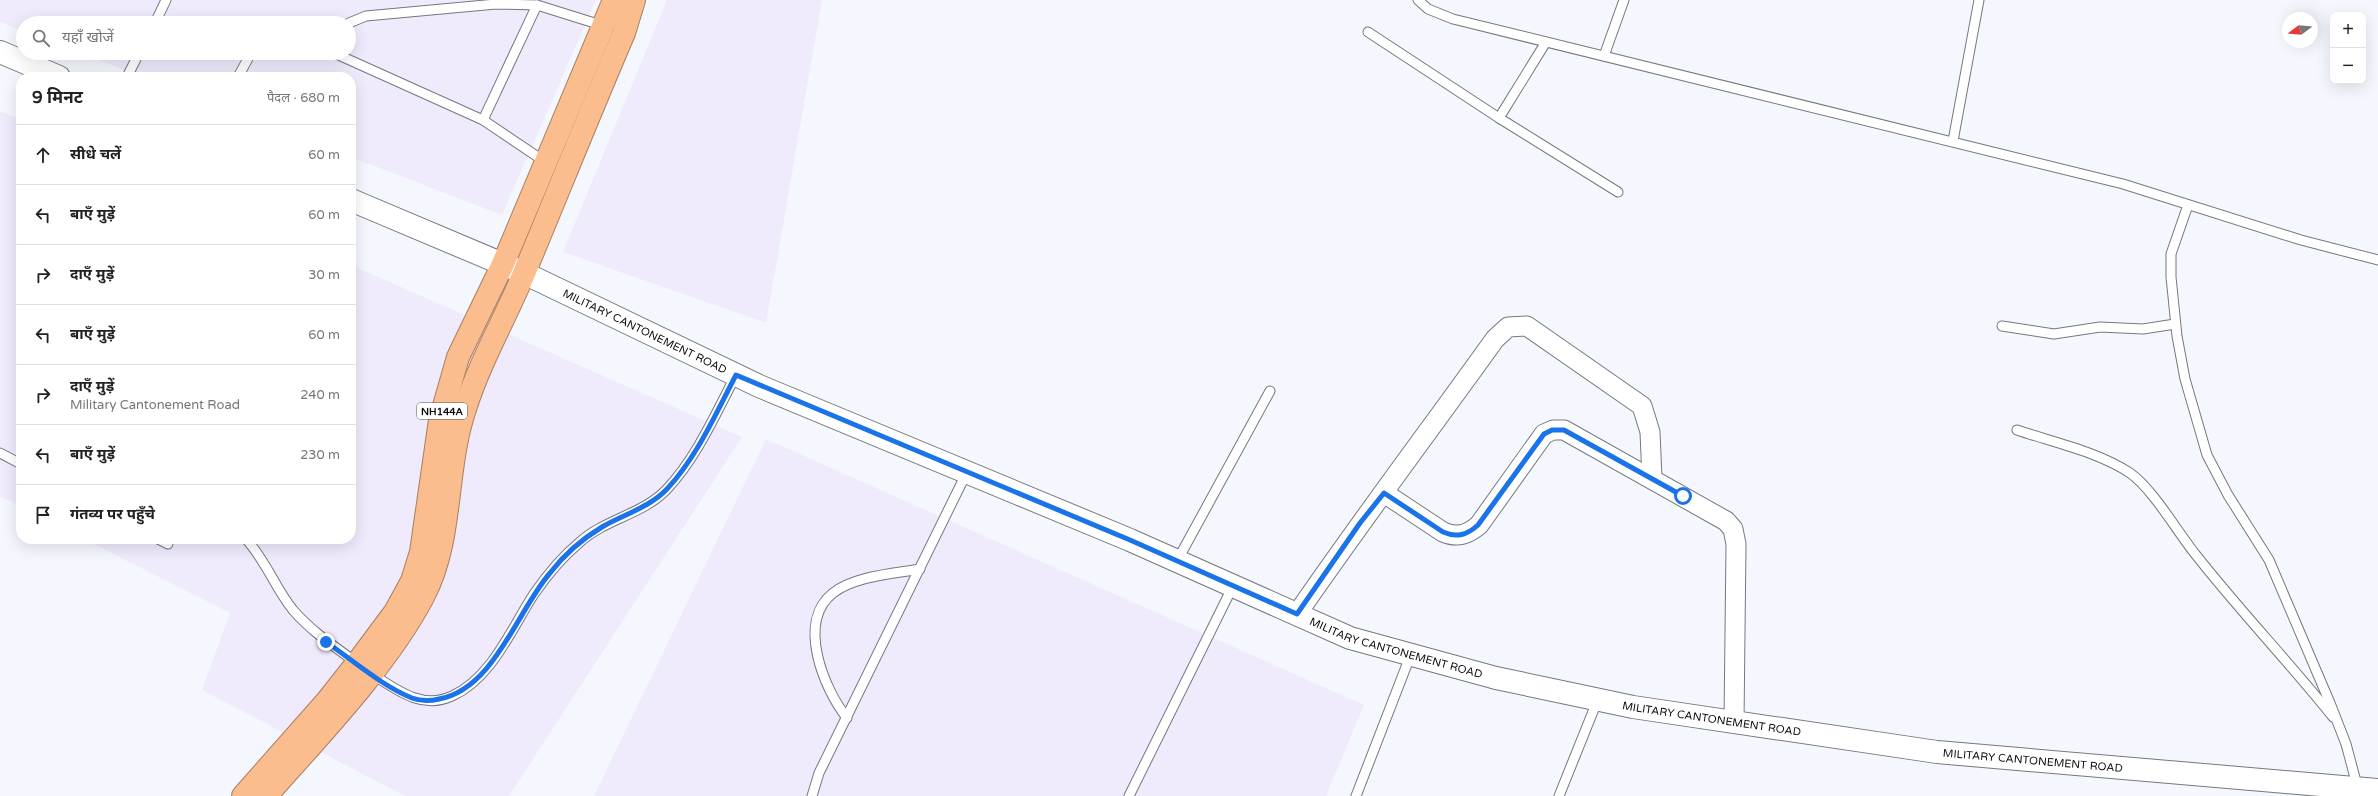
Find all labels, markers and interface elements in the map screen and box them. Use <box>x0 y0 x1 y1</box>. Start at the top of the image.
north arrow <box>2282 12 2318 48</box>
map controls <box>2330 12 2366 84</box>
button: + <box>2330 12 2366 48</box>
search box <box>16 16 356 60</box>
icon: search <box>30 27 52 49</box>
text: यहाँ खोजें <box>62 28 114 46</box>
button: − <box>2330 48 2366 84</box>
text: 9 मिनट <box>32 87 83 108</box>
text: पैदल · 680 m <box>267 90 340 106</box>
icon: ahead <box>32 144 54 166</box>
text: सीधे चलें <box>70 145 121 163</box>
text: 60 m <box>308 147 340 163</box>
icon: left <box>32 204 54 226</box>
text: बाएँ मुड़ें <box>70 205 115 223</box>
text: 60 m <box>308 207 340 223</box>
icon: right <box>32 264 54 286</box>
text: दाएँ मुड़ें <box>70 265 114 283</box>
text: 30 m <box>308 267 340 283</box>
street label: MILITARY CANTONEMENT ROAD <box>561 287 729 377</box>
icon: left <box>32 324 54 346</box>
text: बाएँ मुड़ें <box>70 325 115 343</box>
text: 60 m <box>308 327 340 343</box>
text: दाएँ मुड़ें <box>70 377 114 395</box>
icon: right <box>32 384 54 406</box>
text: 240 m <box>300 387 340 403</box>
text: Military Cantonement Road <box>70 397 240 413</box>
road number: NH144A <box>417 403 467 419</box>
icon: left <box>32 444 54 466</box>
text: बाएँ मुड़ें <box>70 445 115 463</box>
text: 230 m <box>300 447 340 463</box>
route start <box>1674 487 1692 505</box>
icon: arrive <box>32 504 54 526</box>
text: गंतव्य पर पहुँचे <box>70 505 155 523</box>
street label: MILITARY CANTONEMENT ROAD <box>1308 615 1484 681</box>
route end <box>317 633 335 651</box>
street label: MILITARY CANTONEMENT ROAD <box>1621 699 1802 739</box>
street label: MILITARY CANTONEMENT ROAD <box>1942 747 2123 775</box>

